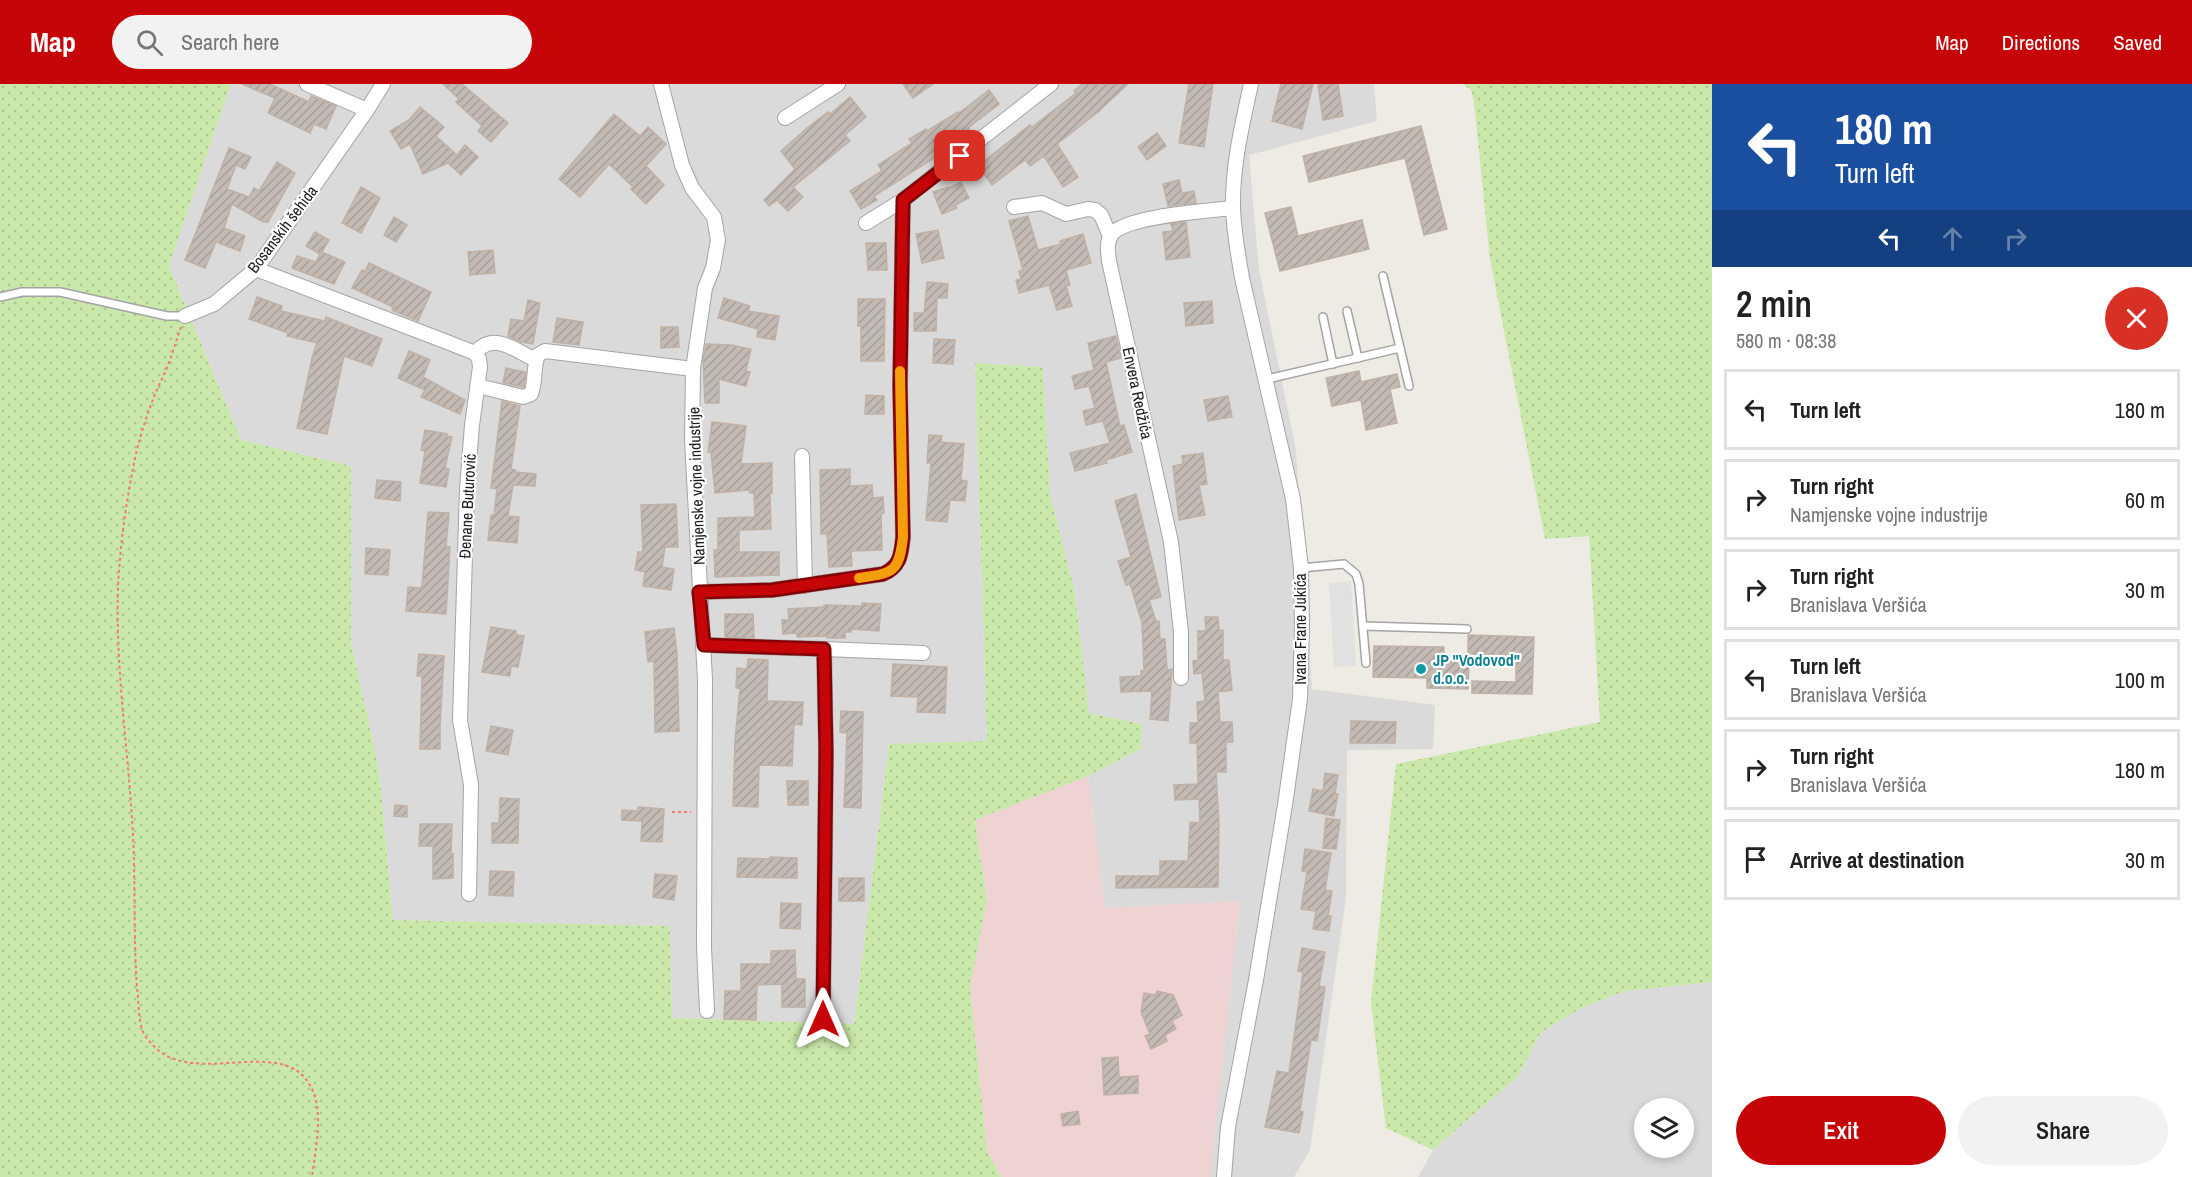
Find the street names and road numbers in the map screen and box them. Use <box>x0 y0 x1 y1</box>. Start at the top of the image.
street label: Bosanskih šehida <box>242 180 323 277</box>
street label: Envera Redžića <box>1118 345 1159 442</box>
street label: Namjenske vojne industrije <box>682 407 710 565</box>
street label: Đenane Buturović <box>453 453 481 559</box>
street label: Ivana Frane Jukića <box>1289 573 1311 685</box>

